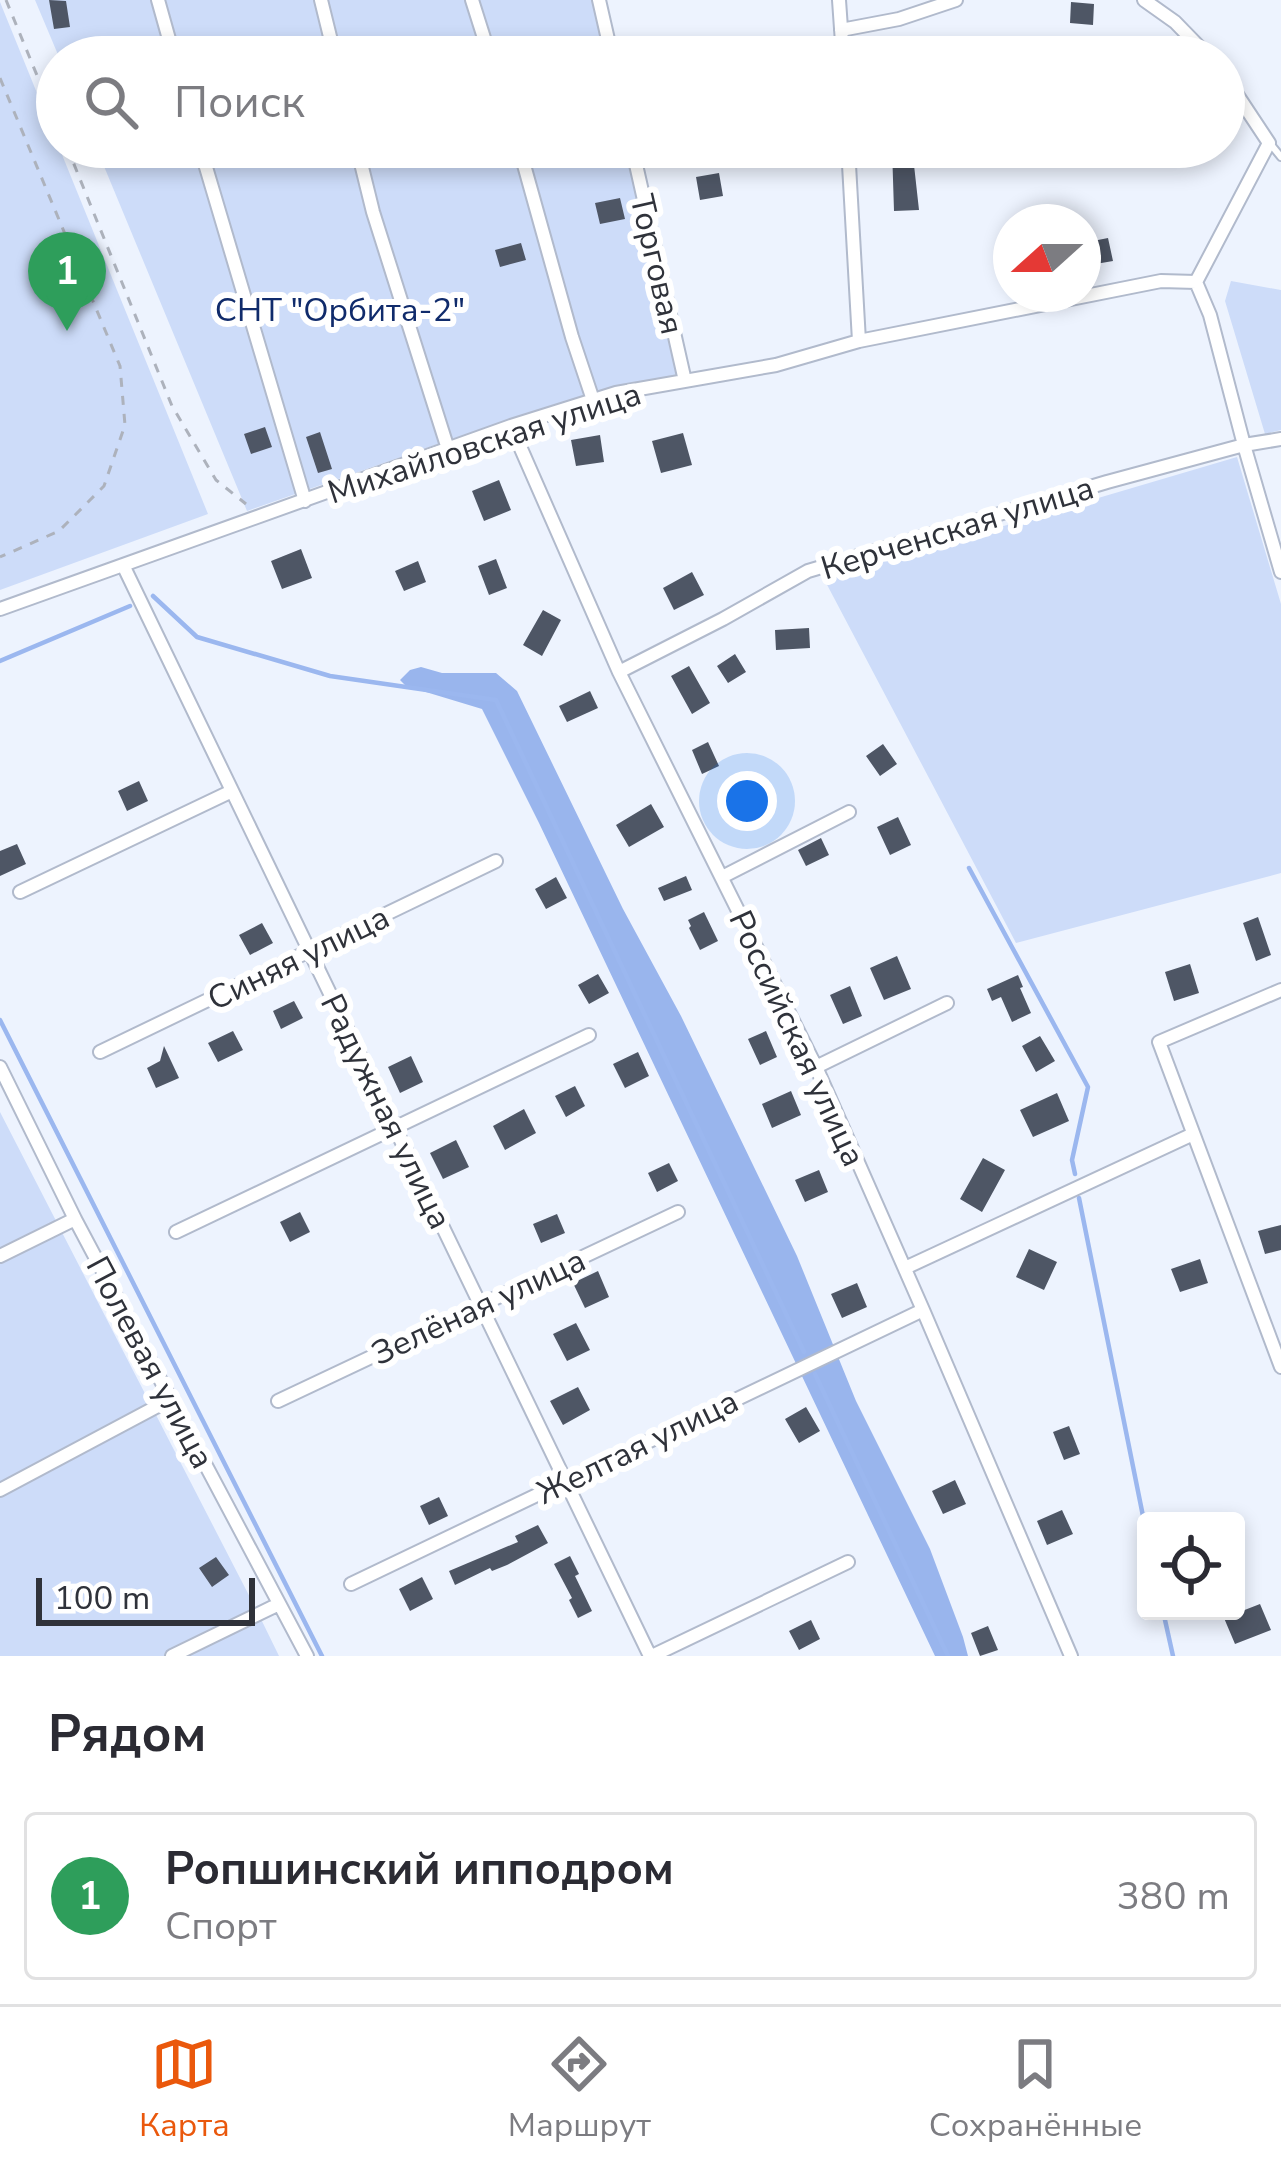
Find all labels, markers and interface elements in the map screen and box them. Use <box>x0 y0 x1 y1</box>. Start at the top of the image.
search box <box>36 36 1245 168</box>
icon: search <box>78 69 144 135</box>
text: Поиск <box>174 72 305 133</box>
street label: Торговая <box>619 190 694 339</box>
north arrow <box>993 204 1101 312</box>
pin: 1 <box>28 232 106 331</box>
park label: СНТ "Орбита-2" <box>215 288 465 333</box>
street label: Михайловская улица <box>322 372 647 515</box>
street label: Керченская улица <box>816 466 1099 591</box>
your location <box>717 771 777 831</box>
street label: Синяя улица <box>200 895 397 1022</box>
street label: Российская улица <box>718 903 876 1174</box>
street label: Радужная улица <box>309 987 462 1237</box>
street label: Зелёная улица <box>364 1238 593 1377</box>
street label: Полевая улица <box>75 1249 225 1477</box>
street label: Желтая улица <box>529 1379 746 1516</box>
map controls <box>1137 1512 1245 1620</box>
button: locate <box>1137 1512 1245 1620</box>
scale bar <box>36 1572 255 1625</box>
text: 100 m <box>54 1576 150 1621</box>
text: Рядом <box>48 1699 206 1769</box>
text: Ропшинский ипподром <box>165 1839 674 1900</box>
text: 1 <box>78 1870 102 1923</box>
text: 380 m <box>1116 1870 1230 1923</box>
text: Спорт <box>165 1900 277 1953</box>
tab: Карта <box>139 2031 230 2148</box>
tab: Маршрут <box>508 2031 651 2148</box>
tab: Сохранённые <box>929 2031 1142 2148</box>

